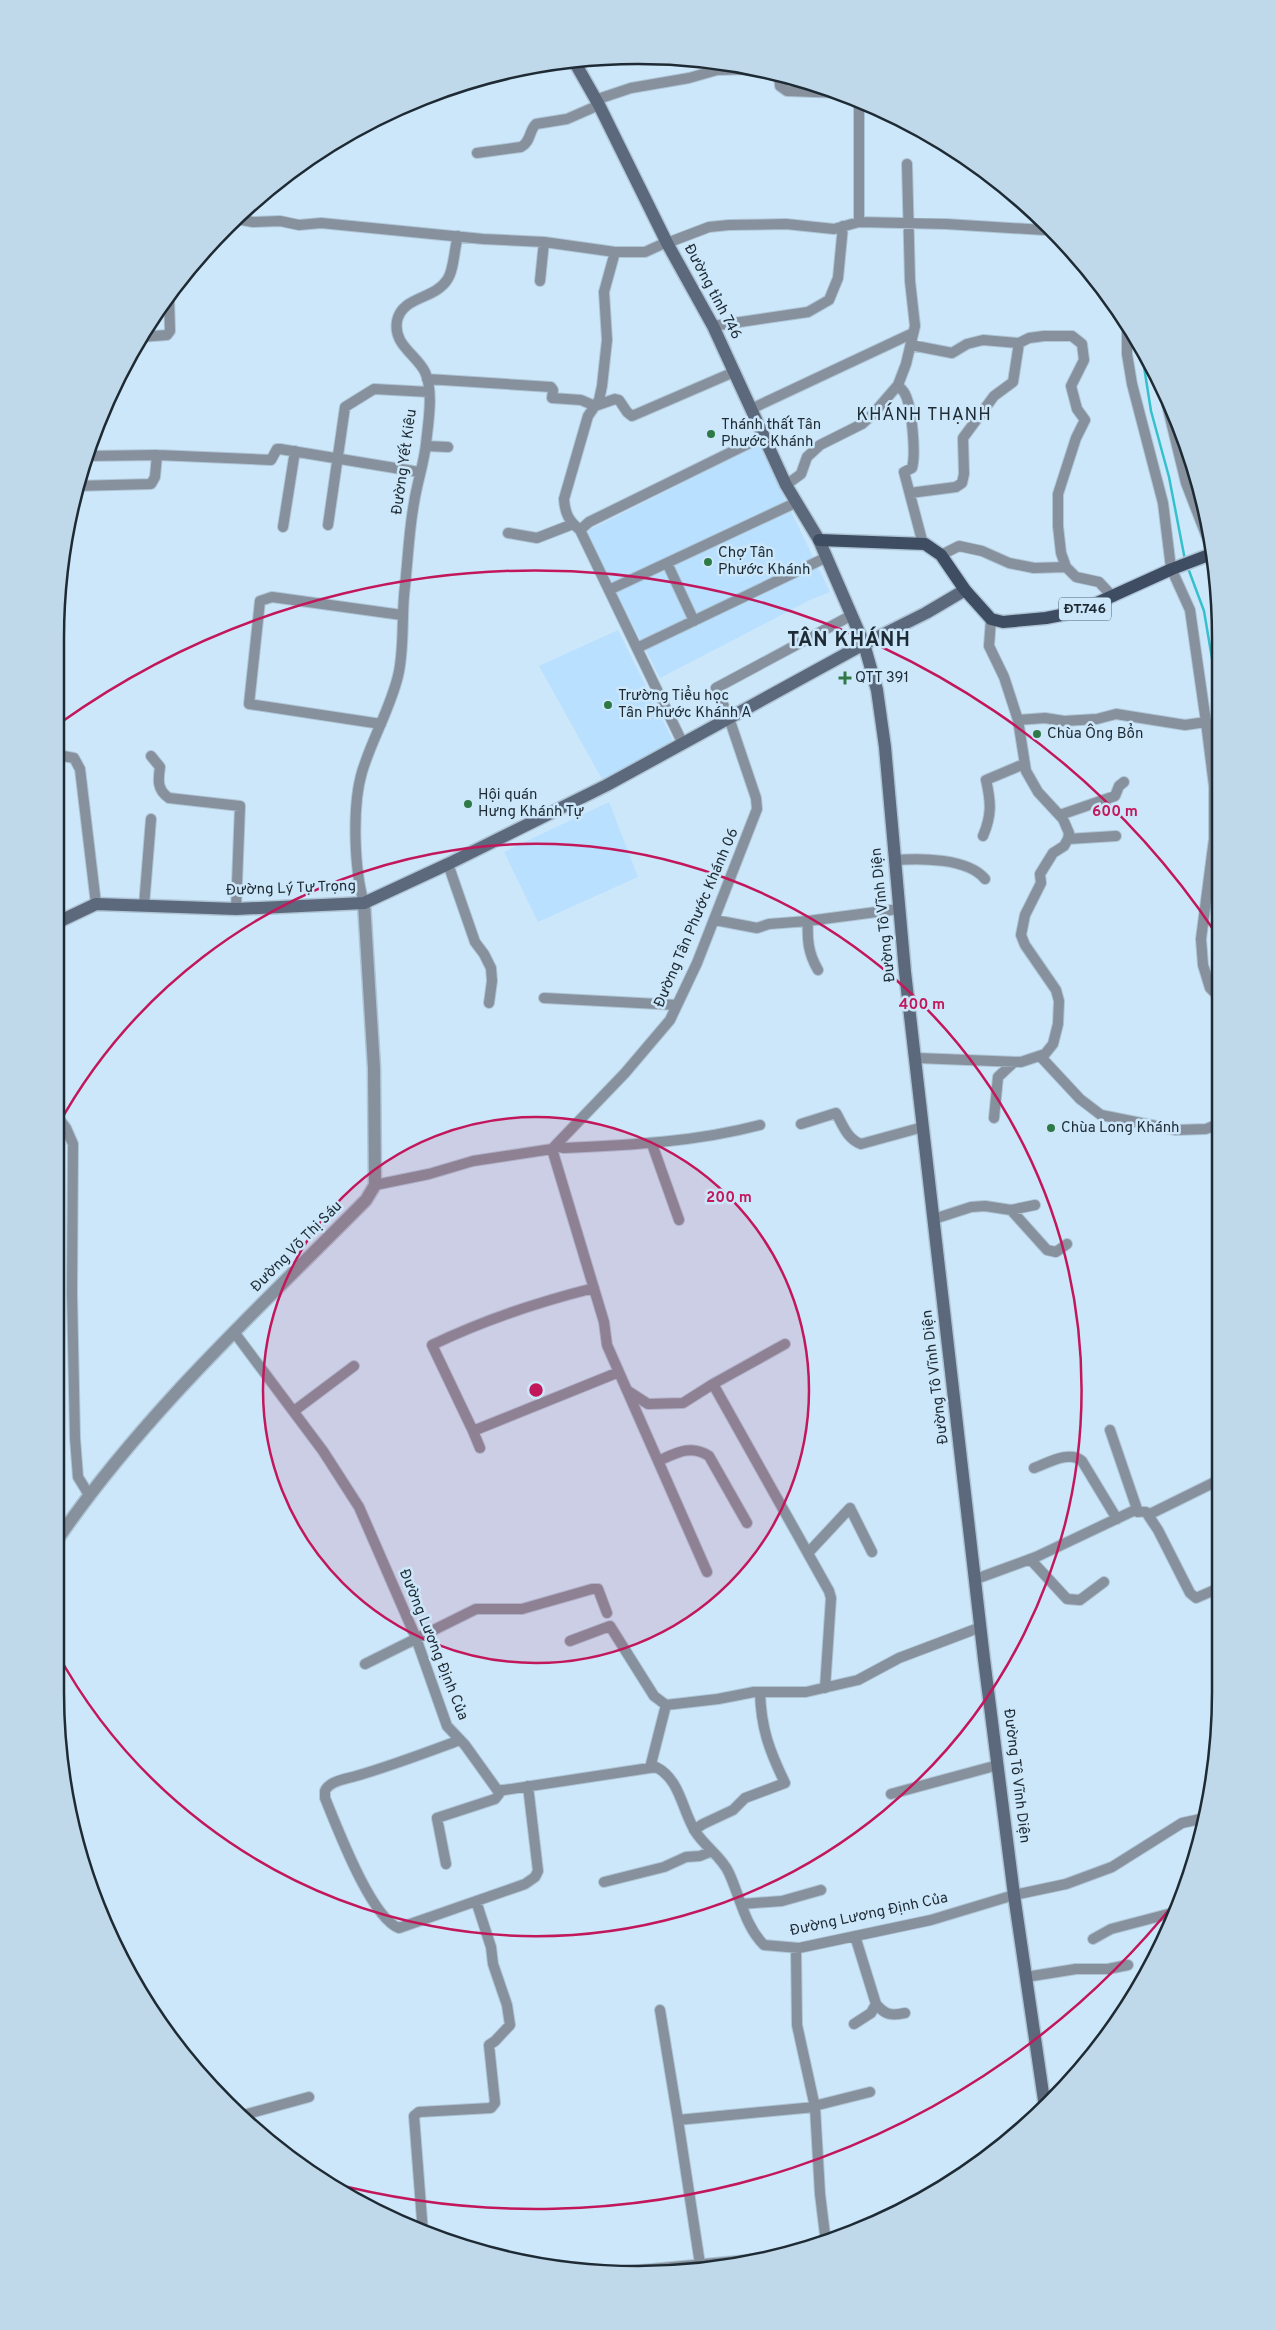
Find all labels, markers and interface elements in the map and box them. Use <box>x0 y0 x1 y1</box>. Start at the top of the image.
street label: Đường tỉnh 746 <box>679 241 745 343</box>
district label: KHÁNH THẠNH <box>856 402 992 427</box>
street label: Đường Yết Kiêu <box>387 408 422 516</box>
place label: Thánh thất Tân Phước Khánh <box>721 415 821 452</box>
marker: Thánh thất Tân Phước Khánh <box>705 428 717 440</box>
place label: Chợ Tân Phước Khánh <box>718 544 810 580</box>
marker: Chợ Tân Phước Khánh <box>702 556 714 568</box>
road number: ĐT.746 <box>1059 598 1111 620</box>
district label: TÂN KHÁNH <box>787 626 911 654</box>
place label: QTT 391 <box>855 669 909 688</box>
marker: QTT 391 <box>839 672 851 684</box>
place label: Trường Tiểu học Tân Phước Khánh A <box>618 685 751 723</box>
marker: Trường Tiểu học Tân Phước Khánh A <box>602 699 614 711</box>
place label: Chùa Ông Bổn <box>1047 723 1144 744</box>
marker: Chùa Ông Bổn <box>1031 728 1043 740</box>
place label: Hội quán Hưng Khánh Tự <box>478 786 585 822</box>
marker: Hội quán Hưng Khánh Tự <box>462 798 474 810</box>
text: 600 m <box>1092 803 1138 822</box>
street label: Đường Tân Phước Khánh 06 <box>651 825 743 1011</box>
street label: Đường Tô Vĩnh Diện <box>867 847 901 983</box>
street label: Đường Lý Tự Trọng <box>226 877 356 901</box>
text: 400 m <box>899 996 945 1015</box>
place label: Chùa Long Khánh <box>1061 1119 1180 1138</box>
marker: Chùa Long Khánh <box>1045 1122 1057 1134</box>
text: 200 m <box>706 1189 752 1208</box>
street label: Đường Võ Thị Sáu <box>247 1197 347 1297</box>
street label: Đường Tô Vĩnh Diện <box>918 1309 954 1445</box>
centre of rings <box>527 1381 545 1399</box>
street label: Đường Lương Định Của <box>394 1567 472 1723</box>
street label: Đường Tô Vĩnh Diện <box>998 1708 1034 1844</box>
street label: Đường Lương Định Của <box>788 1889 950 1941</box>

